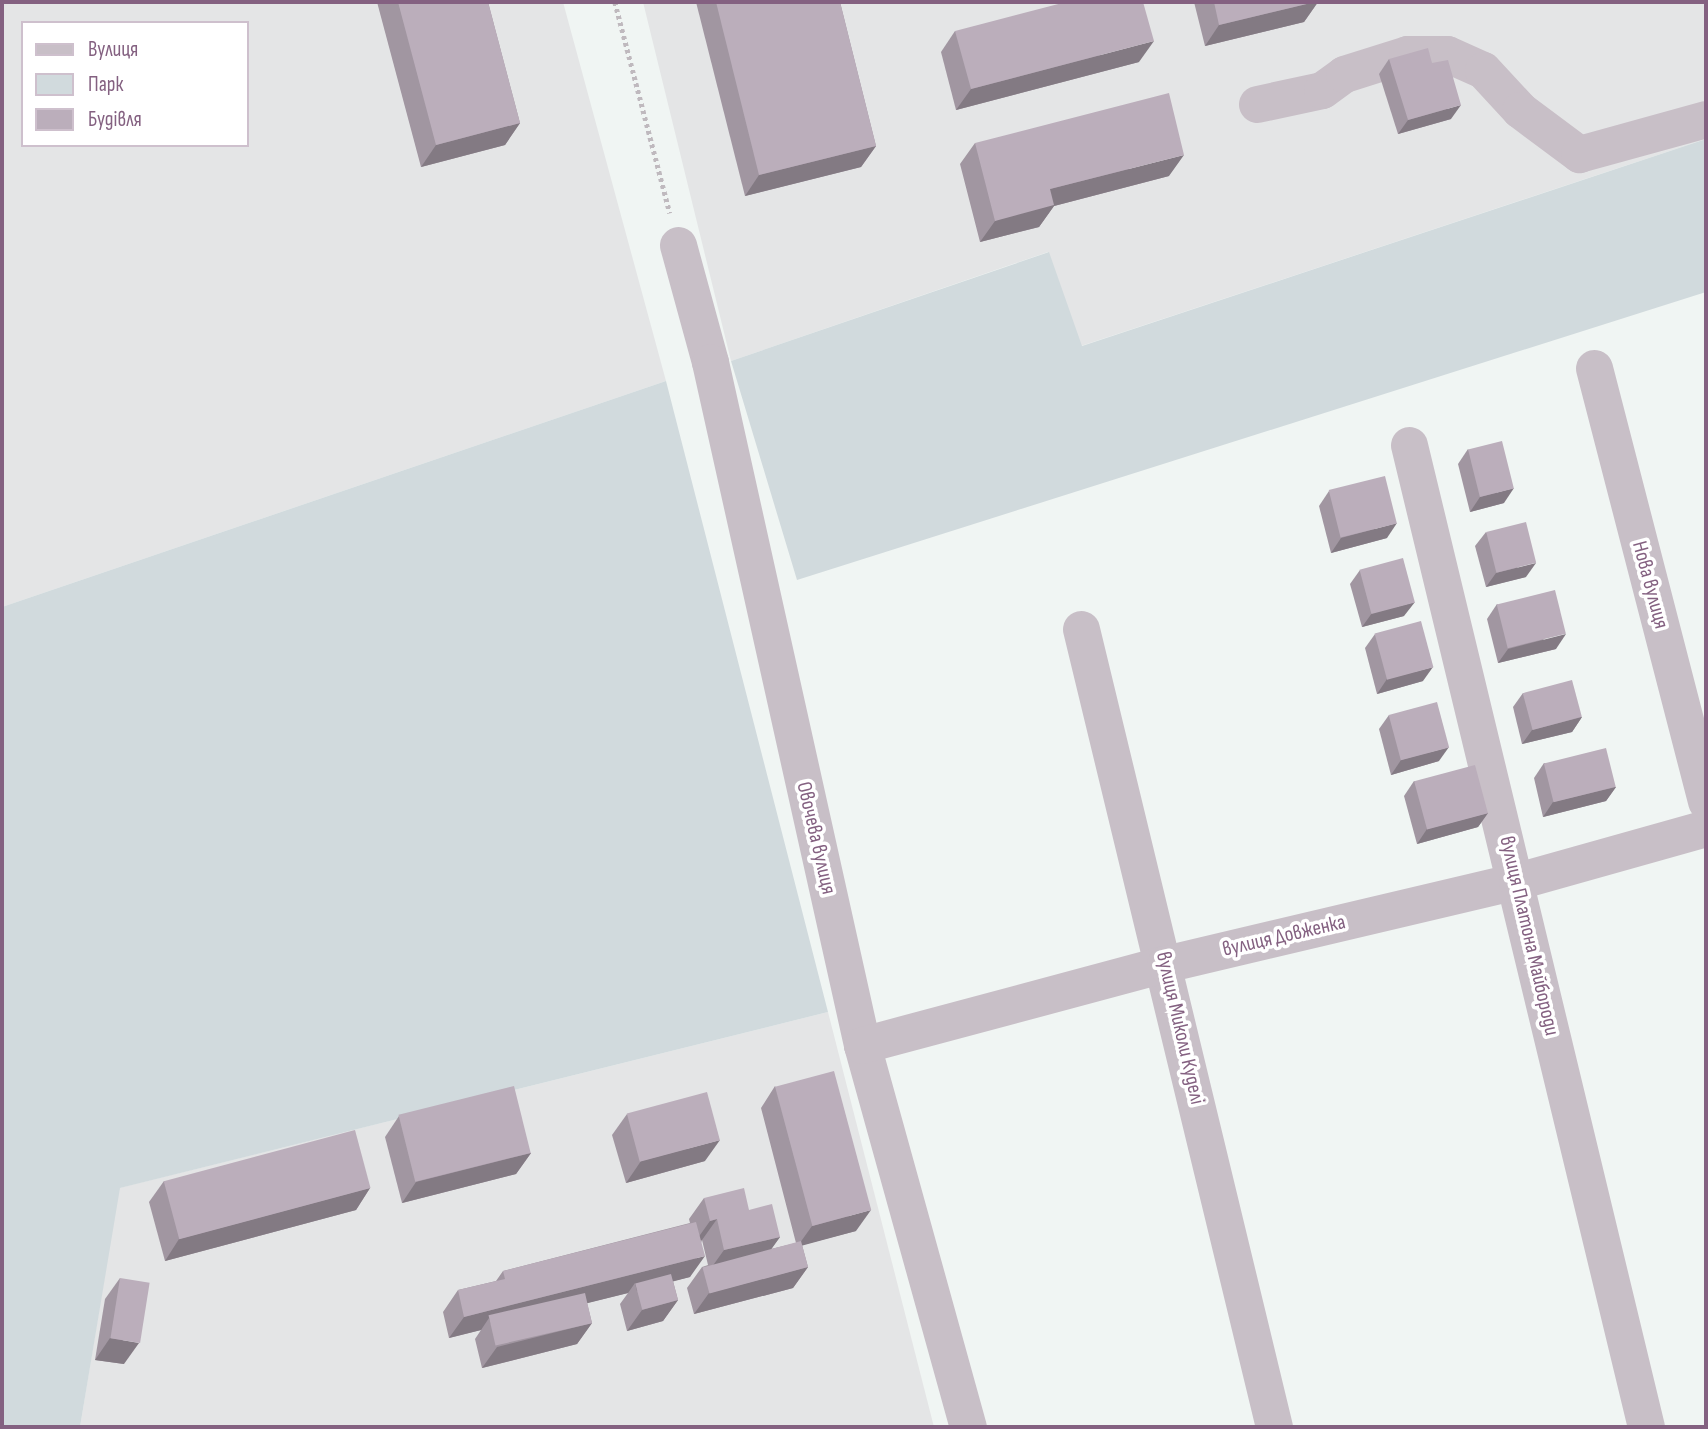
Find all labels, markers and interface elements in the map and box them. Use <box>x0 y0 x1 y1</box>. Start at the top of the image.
legend <box>21 21 248 147</box>
text: Вулиця <box>88 37 138 62</box>
text: Парк <box>88 72 123 97</box>
text: Будівля <box>88 107 142 132</box>
street label: Нова вулиця <box>1626 539 1674 631</box>
street label: Овочева вулиця <box>791 779 841 897</box>
street label: вулиця Платона Майбороди <box>1494 834 1564 1038</box>
street label: вулиця Довженка <box>1220 910 1348 962</box>
street label: вулиця Миколи Куделі <box>1150 949 1210 1107</box>

